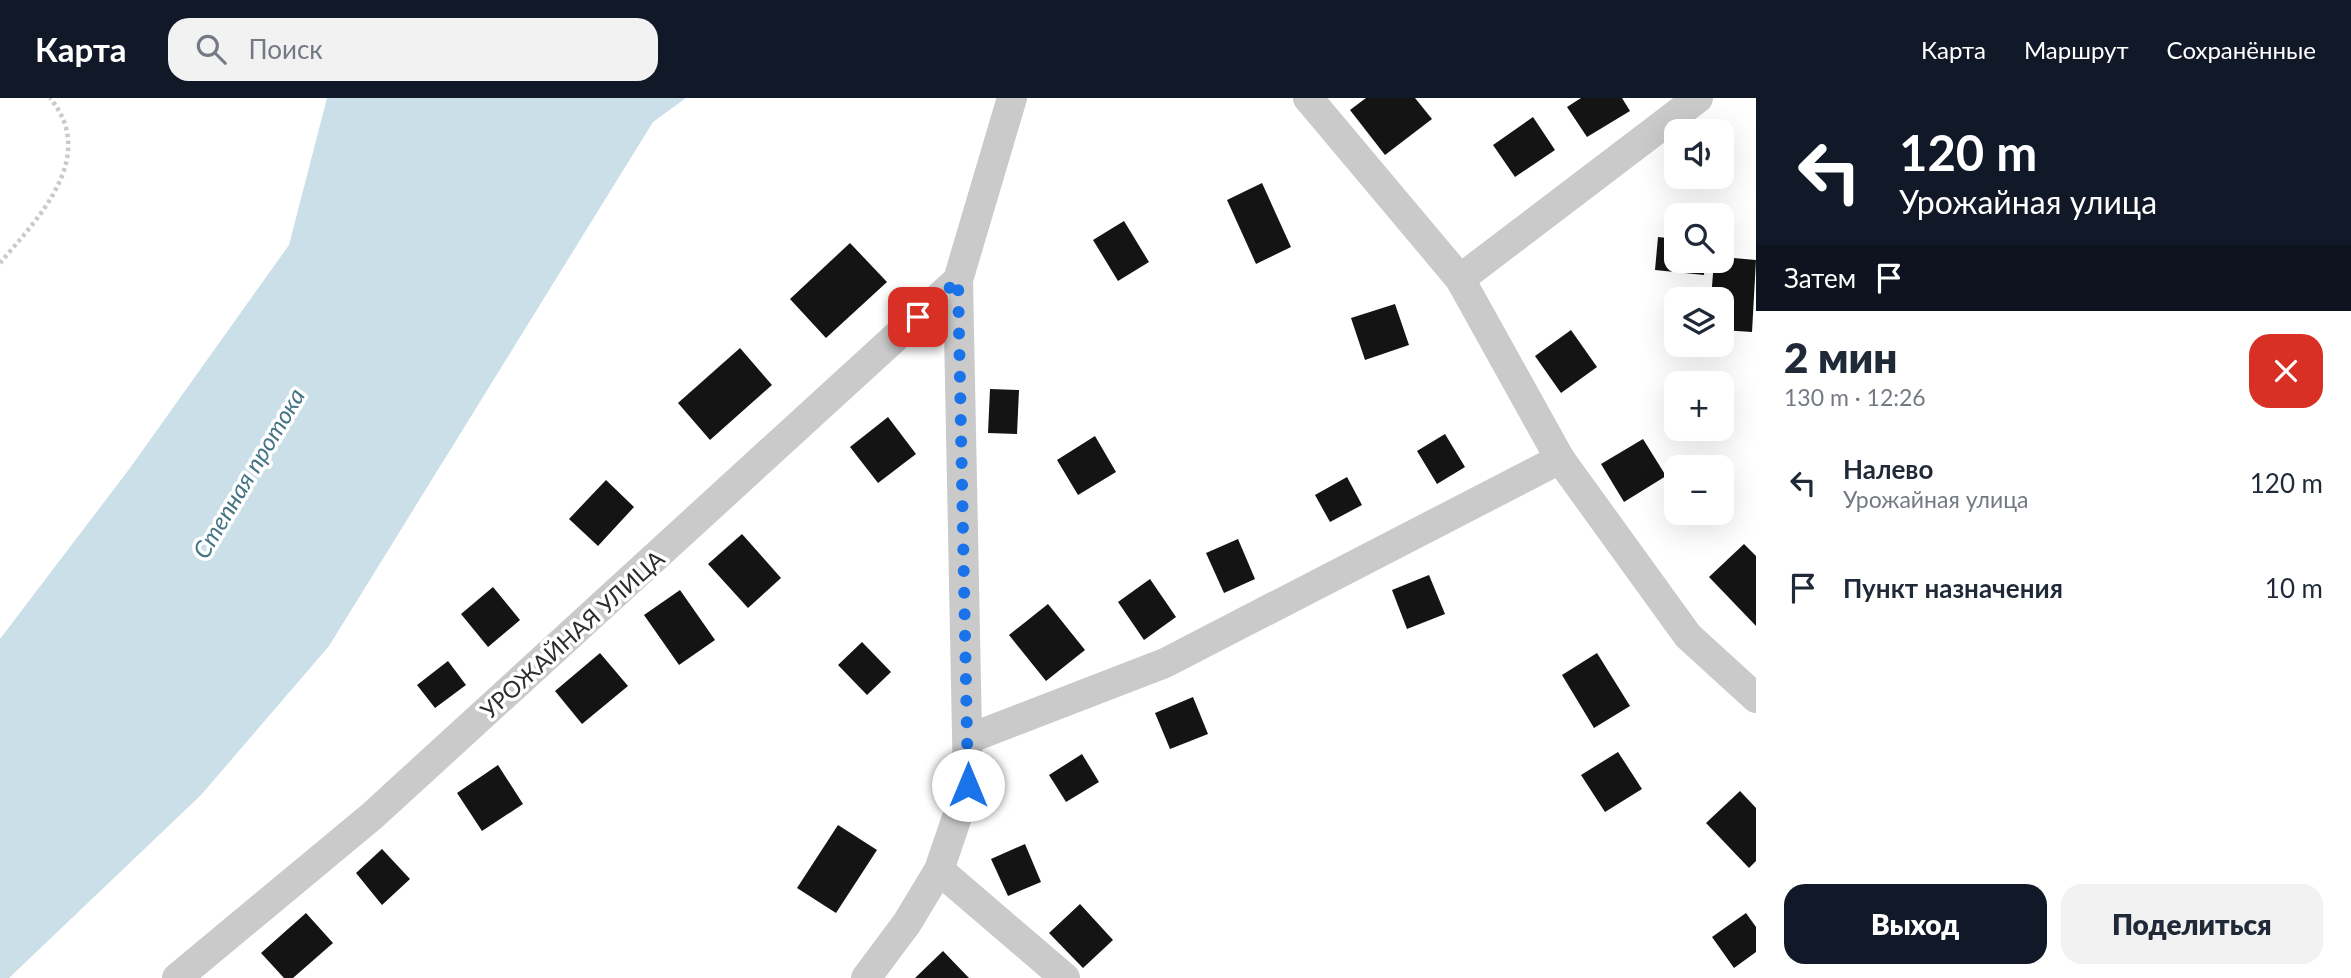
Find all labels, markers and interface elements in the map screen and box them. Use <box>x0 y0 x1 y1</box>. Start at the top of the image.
search box <box>168 18 658 81</box>
text: Карта <box>35 29 126 69</box>
icon: search <box>192 30 230 68</box>
text: Поиск <box>248 33 323 65</box>
text: Карта <box>1921 35 1986 64</box>
text: Маршрут <box>2024 35 2129 64</box>
text: Сохранённые <box>2167 35 2316 64</box>
map controls <box>1664 119 1734 525</box>
button: sound <box>1664 119 1734 189</box>
text: 120 m <box>1899 123 2037 181</box>
icon: left <box>1784 126 1875 217</box>
text: Урожайная улица <box>1899 182 2157 221</box>
button: search <box>1664 203 1734 273</box>
icon: arrive <box>1870 259 1908 297</box>
text: Затем <box>1784 262 1856 294</box>
pin <box>888 287 948 347</box>
button: layers <box>1664 287 1734 357</box>
icon: arrive <box>899 298 937 336</box>
text: 2 мин <box>1784 332 1898 382</box>
button: close <box>2249 334 2323 408</box>
button: + <box>1664 371 1734 441</box>
water label: Степная протока <box>186 383 310 563</box>
text: 130 m · 12:26 <box>1784 383 1926 411</box>
text: Налево <box>1843 453 1933 485</box>
button: − <box>1664 455 1734 525</box>
icon: left <box>1784 464 1822 502</box>
text: 120 m <box>2250 467 2323 499</box>
text: Урожайная улица <box>1843 485 2029 513</box>
street label: УРОЖАЙНАЯ УЛИЦА <box>474 544 670 724</box>
icon: arrive <box>1784 569 1822 607</box>
text: Пункт назначения <box>1843 572 2063 604</box>
text: 10 m <box>2265 572 2323 604</box>
position arrow <box>931 748 1005 822</box>
button: Выход <box>1784 884 2047 964</box>
button: Поделиться <box>2061 884 2323 964</box>

